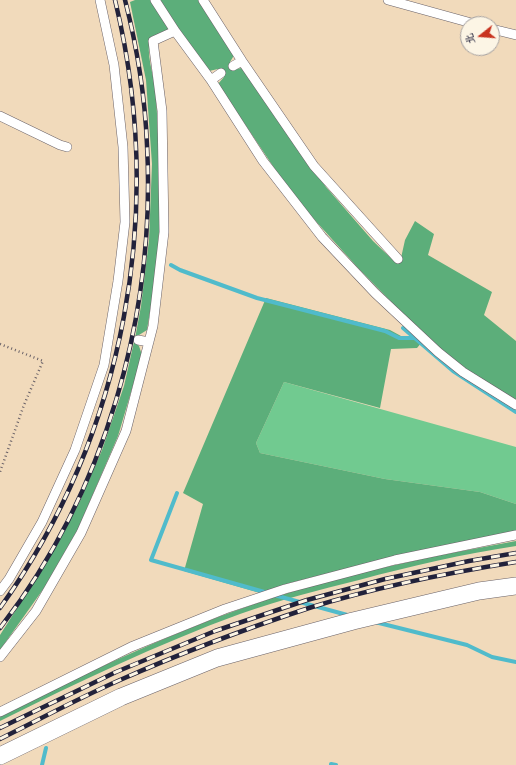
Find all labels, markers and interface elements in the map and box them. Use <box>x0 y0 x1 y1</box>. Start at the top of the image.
north arrow <box>460 16 500 56</box>
text: 北 <box>459 32 479 47</box>

